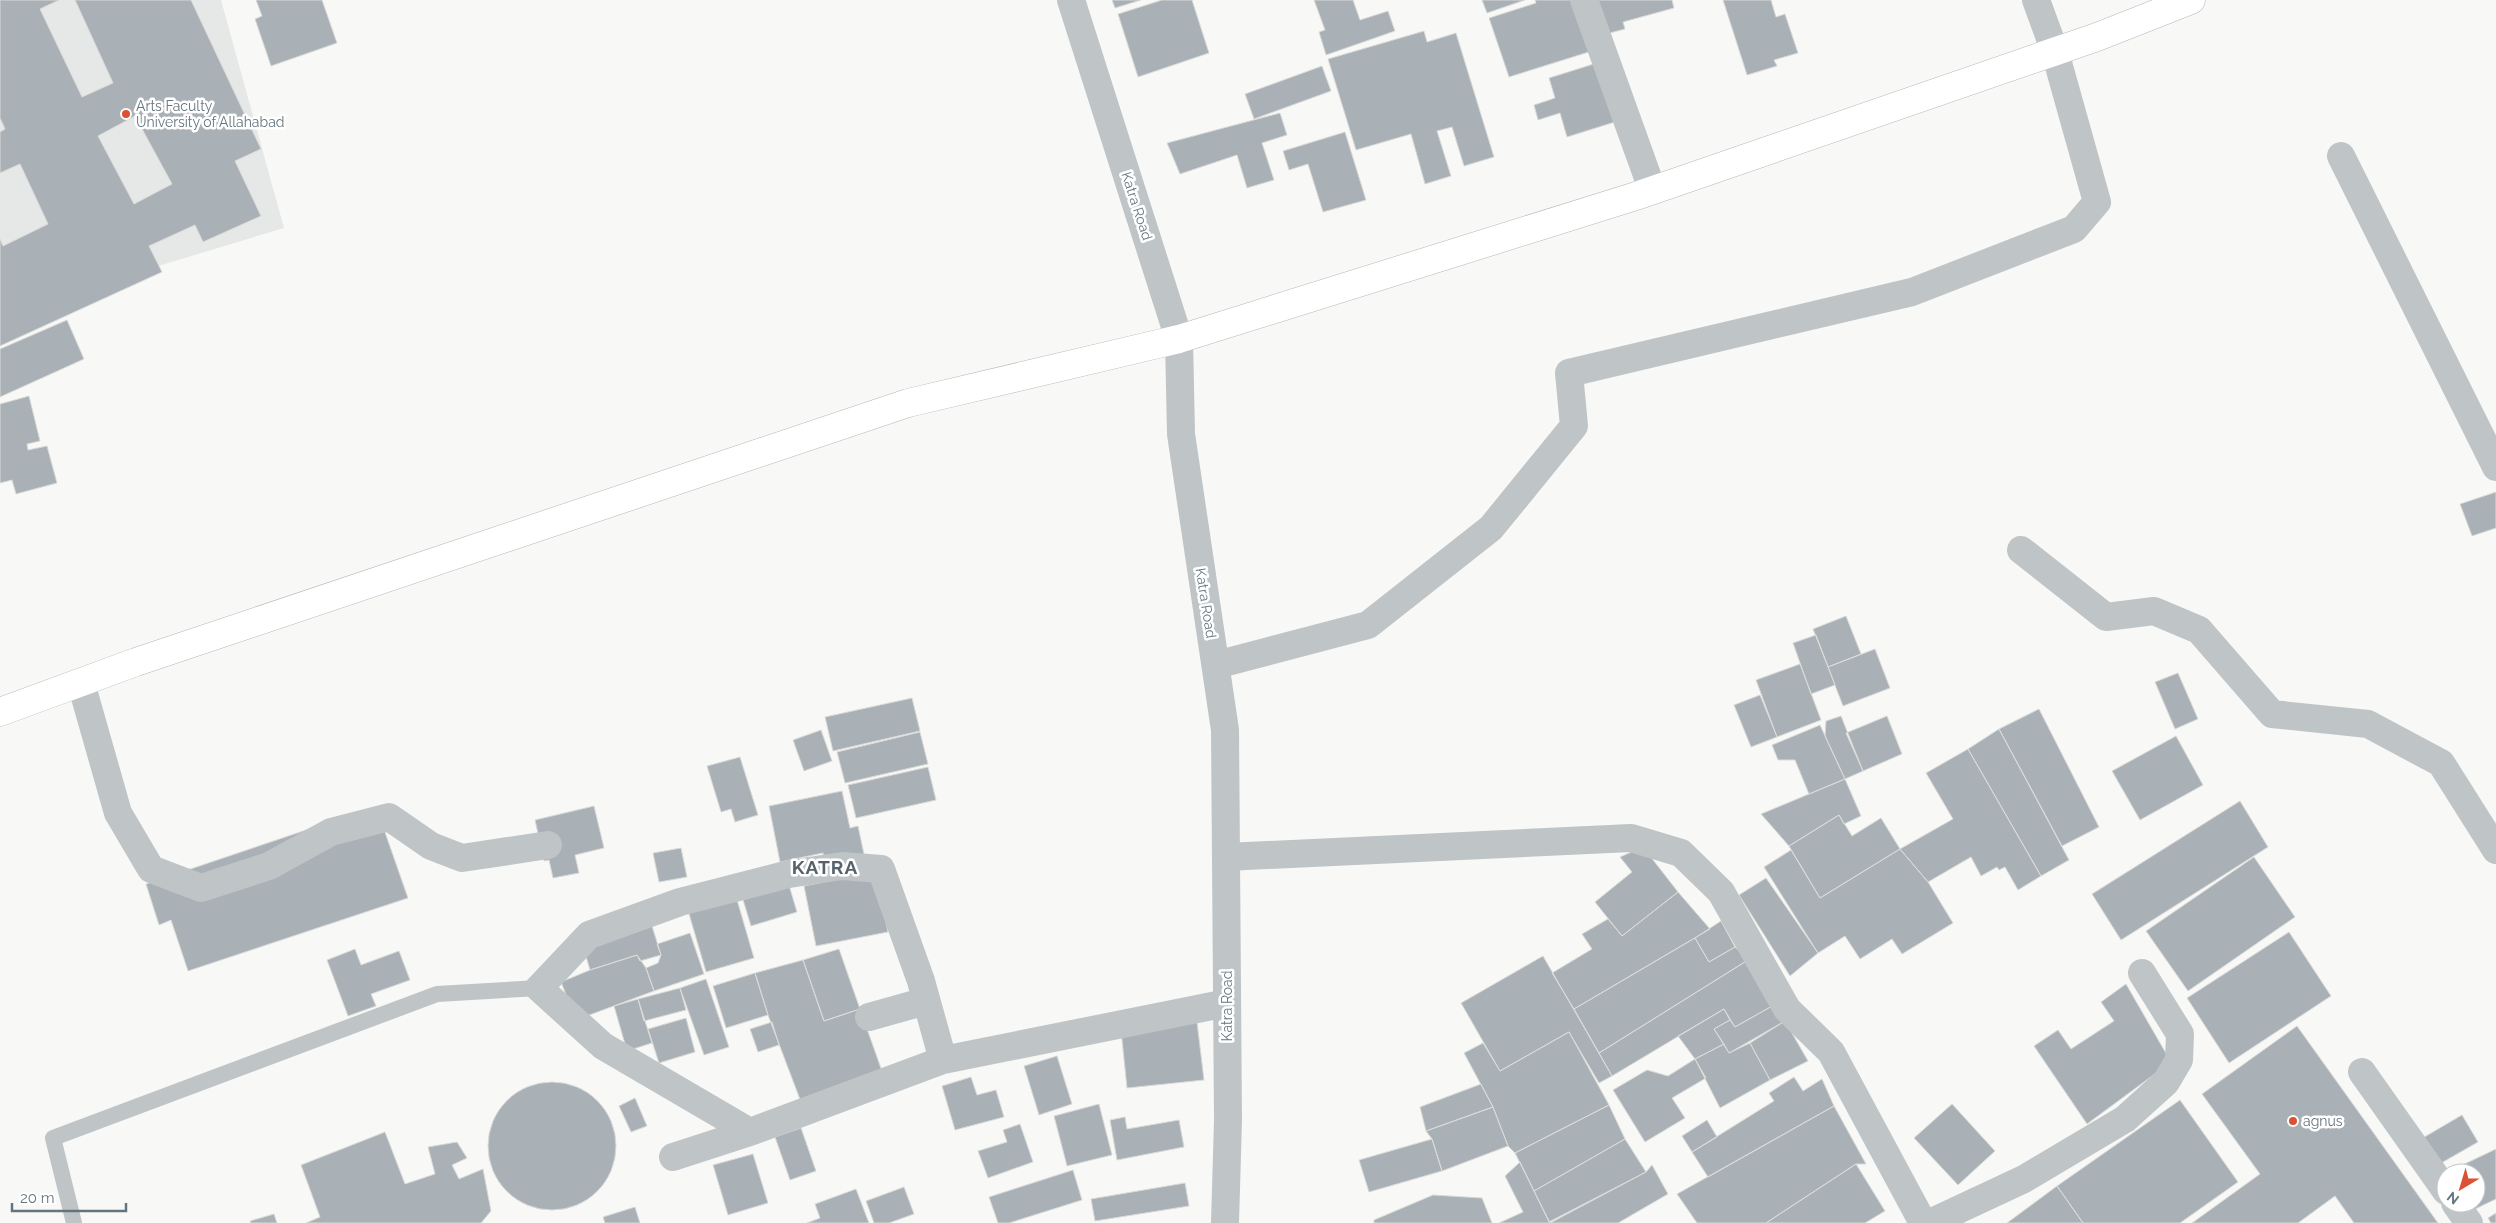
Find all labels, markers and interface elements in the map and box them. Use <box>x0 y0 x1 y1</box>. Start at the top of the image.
place label: Arts Faculty University of Allahabad <box>136 98 284 130</box>
marker: Arts Faculty University of Allahabad <box>120 108 132 120</box>
street label: Katra Road <box>1118 170 1156 242</box>
street label: Katra Road <box>1193 567 1219 639</box>
district label: KATRA <box>792 856 858 878</box>
street label: Katra Road <box>1219 971 1235 1041</box>
place label: agnus <box>2303 1113 2343 1129</box>
marker: agnus <box>2287 1115 2299 1127</box>
north arrow <box>2436 1163 2486 1213</box>
scale bar <box>12 1180 126 1212</box>
text: 20 m <box>20 1189 55 1207</box>
text: N <box>2444 1189 2462 1208</box>

